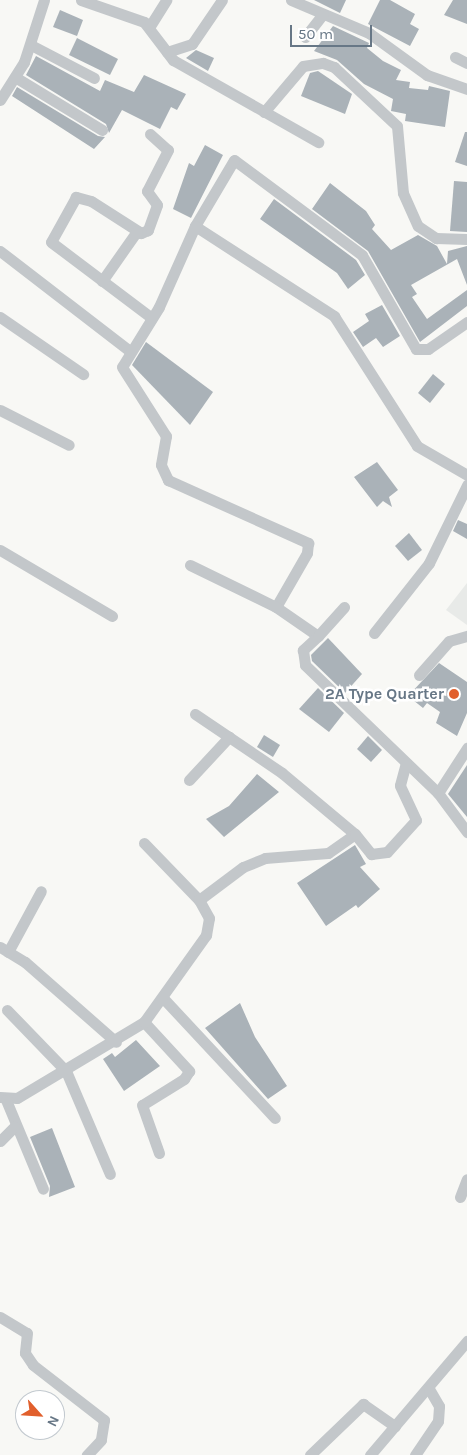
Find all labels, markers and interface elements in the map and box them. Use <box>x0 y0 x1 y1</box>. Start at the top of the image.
scale bar <box>292 15 374 47</box>
text: 50 m <box>298 25 333 43</box>
place label: 2A Type Quarter <box>325 684 444 704</box>
marker: 2A Type Quarter <box>448 688 460 700</box>
north arrow <box>15 1390 65 1440</box>
text: N <box>43 1413 63 1430</box>

